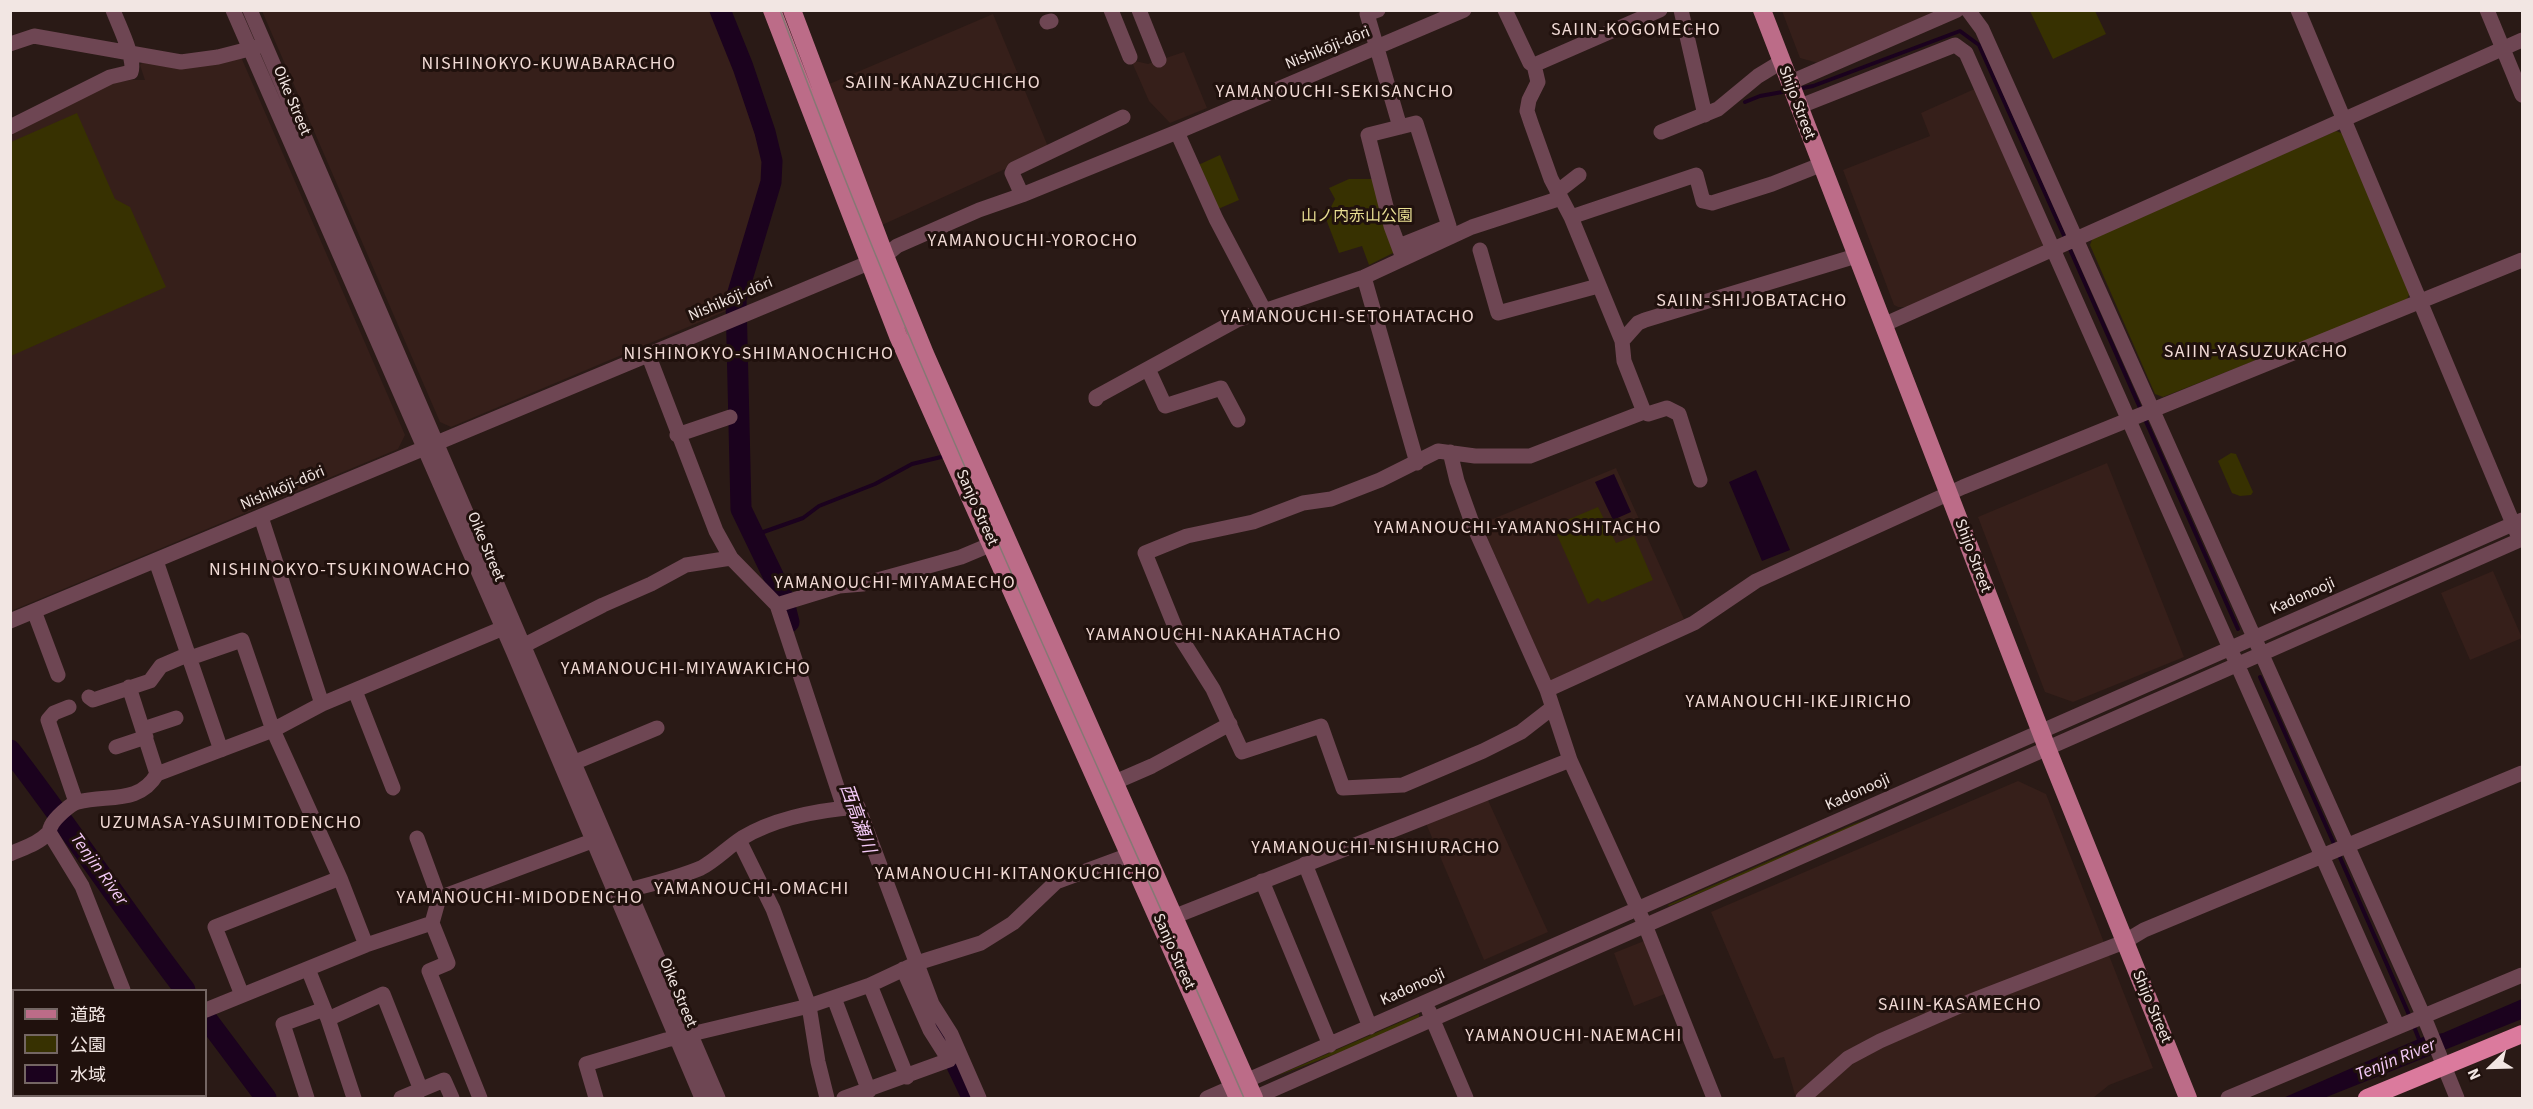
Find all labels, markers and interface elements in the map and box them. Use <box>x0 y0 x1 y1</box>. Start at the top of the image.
district label: SAIIN-KOGOMECHO <box>1551 20 1721 42</box>
street label: Nishikōji-dōri <box>1283 23 1373 75</box>
district label: NISHINOKYO-KUWABARACHO <box>422 54 676 76</box>
street label: Oike Street <box>268 63 314 139</box>
street label: Shijo Street <box>1773 64 1819 142</box>
district label: SAIIN-KANAZUCHICHO <box>845 73 1041 95</box>
district label: YAMANOUCHI-SEKISANCHO <box>1216 82 1454 104</box>
park label: 山ノ内赤山公園 <box>1301 207 1413 227</box>
district label: YAMANOUCHI-YOROCHO <box>928 231 1138 253</box>
street label: Nishikōji-dōri <box>686 274 776 326</box>
district label: SAIIN-SHIJOBATACHO <box>1656 291 1848 313</box>
district label: YAMANOUCHI-SETOHATACHO <box>1221 307 1475 329</box>
district label: SAIIN-YASUZUKACHO <box>2164 342 2348 364</box>
district label: NISHINOKYO-SHIMANOCHICHO <box>623 344 895 366</box>
street label: Nishikōji-dōri <box>238 463 328 515</box>
street label: Sanjo Street <box>951 467 1001 549</box>
street label: Oike Street <box>462 509 508 585</box>
street label: Shijo Street <box>1949 517 1995 595</box>
district label: YAMANOUCHI-YAMANOSHITACHO <box>1374 518 1662 540</box>
district label: NISHINOKYO-TSUKINOWACHO <box>209 560 471 582</box>
district label: YAMANOUCHI-MIYAMAECHO <box>774 573 1016 595</box>
street label: Kadonooji <box>2268 574 2338 620</box>
district label: YAMANOUCHI-NAKAHATACHO <box>1086 625 1342 647</box>
district label: YAMANOUCHI-MIYAWAKICHO <box>561 659 811 681</box>
district label: YAMANOUCHI-IKEJIRICHO <box>1686 692 1912 714</box>
street label: Kadonooji <box>1823 770 1893 816</box>
water label: 西高瀬川 <box>834 781 878 857</box>
district label: UZUMASA-YASUIMITODENCHO <box>99 813 363 835</box>
water label: Tenjin River <box>64 829 132 911</box>
district label: YAMANOUCHI-NISHIURACHO <box>1251 838 1501 860</box>
district label: YAMANOUCHI-KITANOKUCHICHO <box>875 864 1161 886</box>
district label: YAMANOUCHI-OMACHI <box>654 879 850 901</box>
district label: YAMANOUCHI-MIDODENCHO <box>396 888 644 910</box>
street label: Sanjo Street <box>1148 911 1198 993</box>
street label: Oike Street <box>654 955 700 1031</box>
street label: Kadonooji <box>1378 965 1448 1011</box>
street label: Shijo Street <box>2127 968 2175 1046</box>
legend <box>12 989 207 1097</box>
district label: SAIIN-KASAMECHO <box>1878 995 2042 1017</box>
text: 道路 <box>70 1003 106 1028</box>
district label: YAMANOUCHI-NAEMACHI <box>1465 1026 1683 1048</box>
text: 公園 <box>70 1033 106 1058</box>
water label: Tenjin River <box>2353 1035 2439 1087</box>
north arrow <box>2461 1037 2521 1097</box>
text: 水域 <box>70 1063 106 1088</box>
text: N <box>2462 1065 2487 1083</box>

